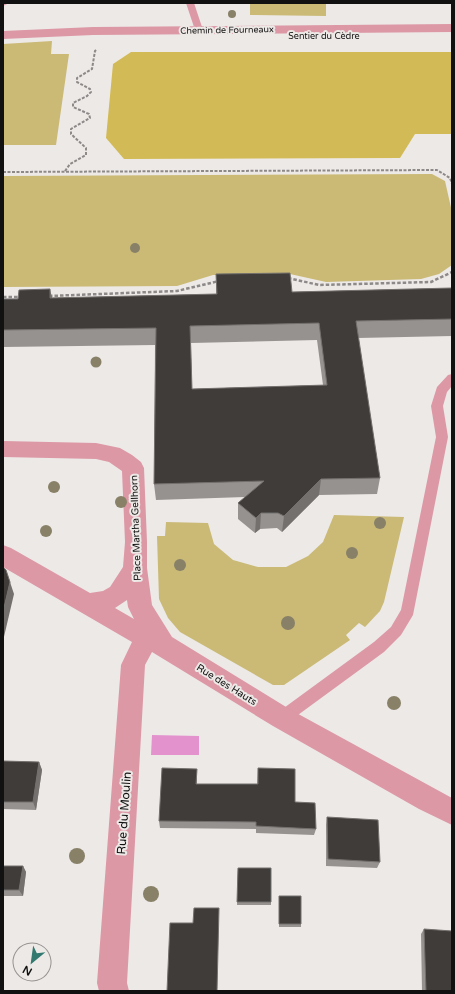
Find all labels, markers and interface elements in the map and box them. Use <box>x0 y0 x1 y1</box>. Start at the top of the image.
street label: Chemin de Fourneaux <box>180 24 274 37</box>
street label: Sentier du Cèdre <box>288 31 360 42</box>
street label: Place Martha Gellhorn <box>128 475 144 581</box>
street label: Rue des Hauts <box>194 662 259 708</box>
street label: Rue du Moulin <box>114 771 134 855</box>
north arrow <box>12 942 52 982</box>
text: N <box>20 962 34 978</box>

